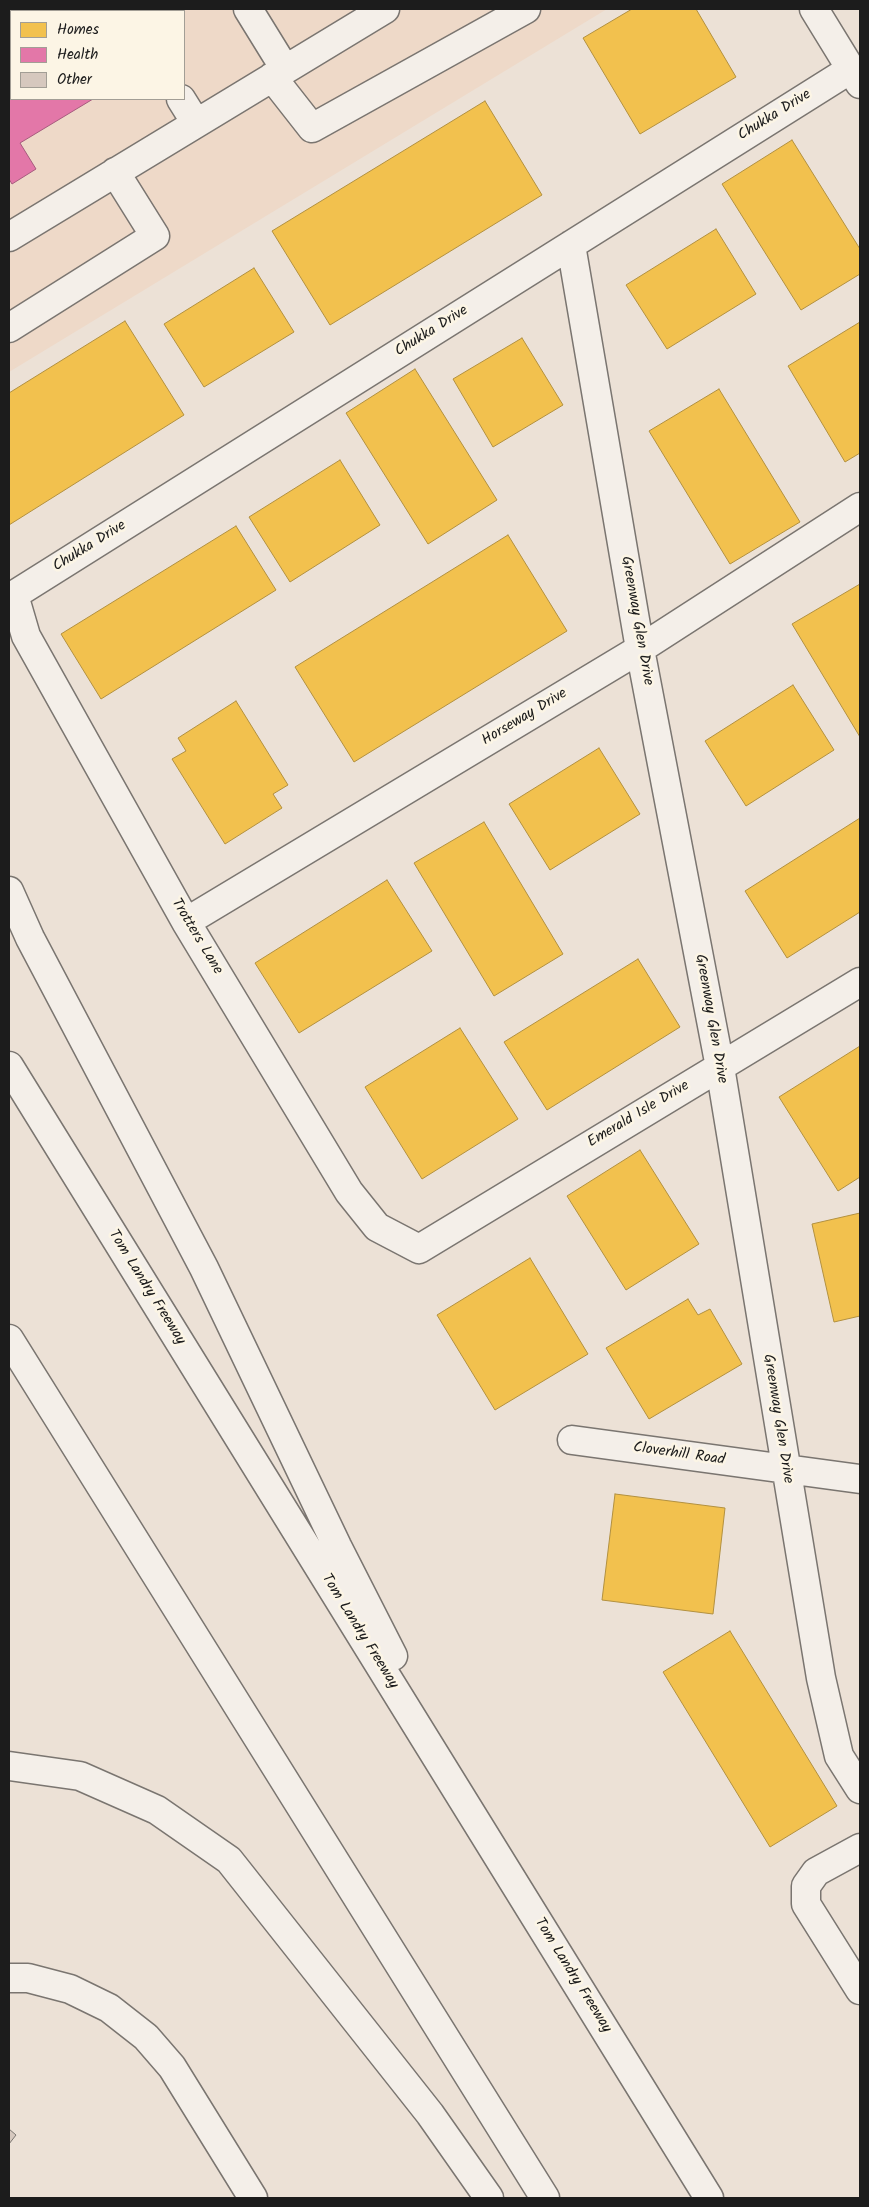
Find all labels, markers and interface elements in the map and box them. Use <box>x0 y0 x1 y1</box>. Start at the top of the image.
legend <box>10 10 185 100</box>
text: Homes <box>57 18 99 42</box>
text: Health <box>57 43 98 67</box>
text: Other <box>57 68 92 92</box>
street label: Chukka Drive <box>735 86 815 146</box>
street label: Chukka Drive <box>392 302 472 362</box>
street label: Chukka Drive <box>50 517 130 577</box>
street label: Greenway Glen Drive <box>616 555 656 687</box>
street label: Horseway Drive <box>479 685 571 751</box>
street label: Trotters Lane <box>166 896 226 978</box>
street label: Greenway Glen Drive <box>690 953 730 1085</box>
street label: Emerald Isle Drive <box>585 1078 693 1152</box>
street label: Tom Landry Freeway <box>103 1227 189 1349</box>
street label: Greenway Glen Drive <box>758 1353 796 1485</box>
street label: Cloverhill Road <box>632 1440 726 1470</box>
street label: Tom Landry Freeway <box>316 1571 402 1693</box>
street label: Tom Landry Freeway <box>529 1915 615 2037</box>

